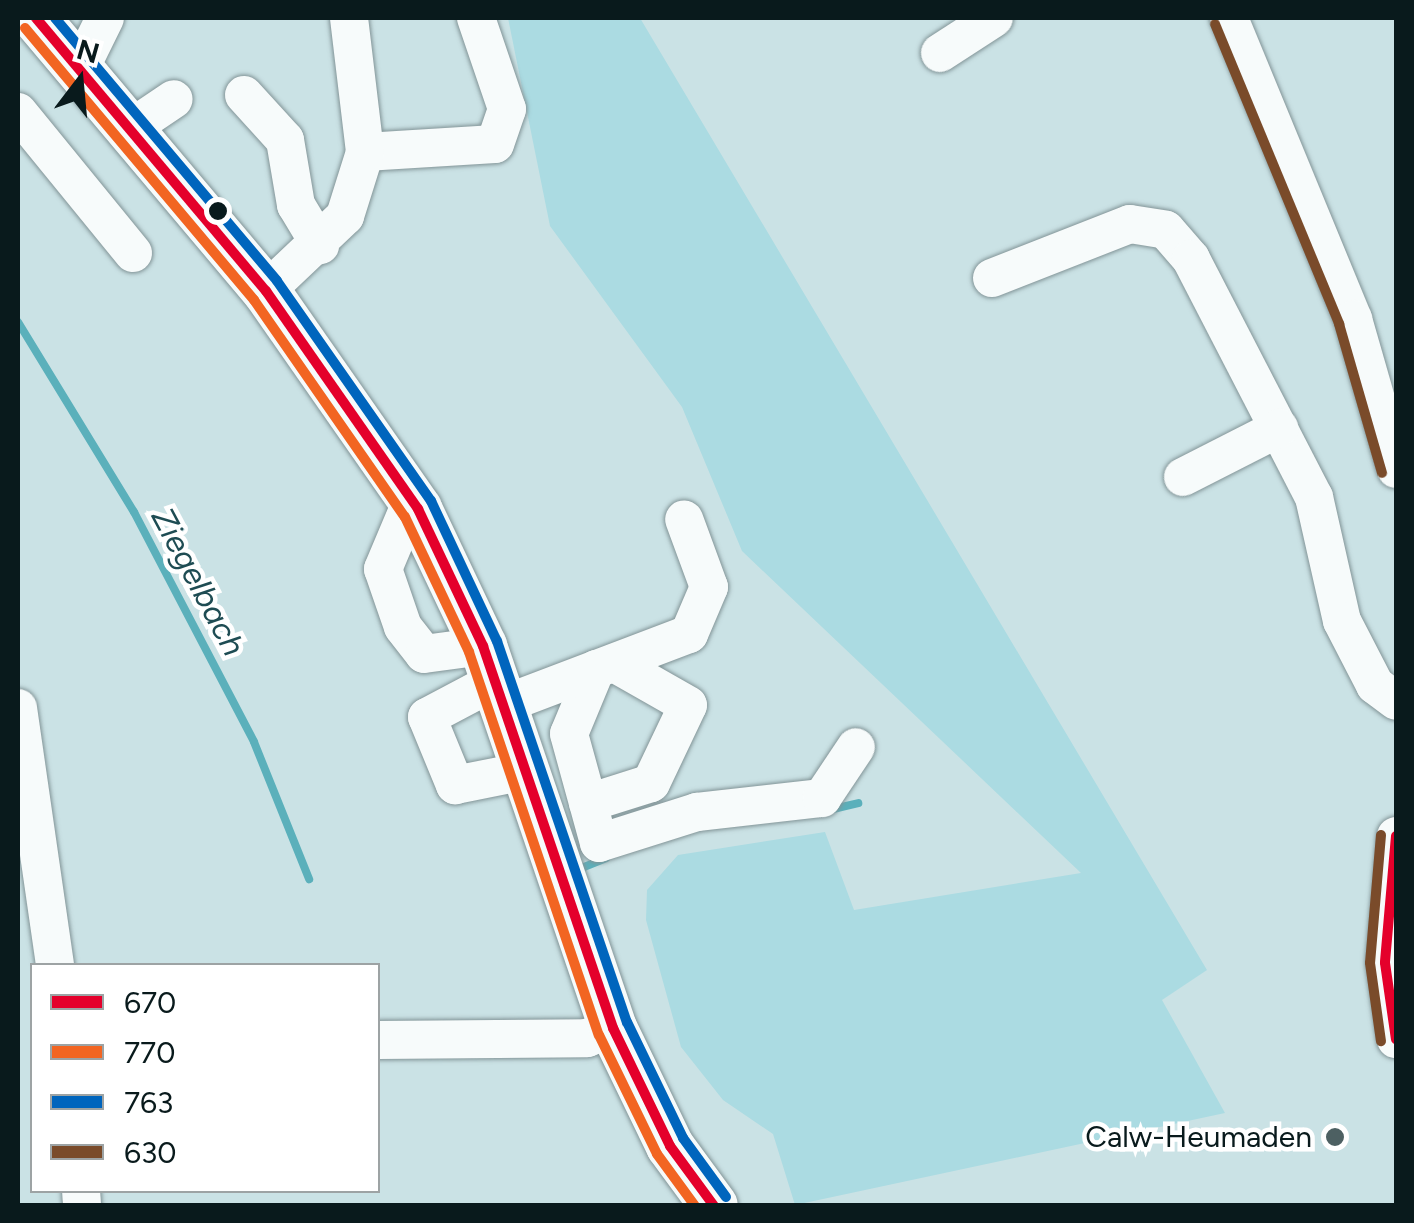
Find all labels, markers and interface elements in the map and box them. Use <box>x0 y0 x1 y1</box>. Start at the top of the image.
north arrow <box>30 30 130 130</box>
text: N <box>73 32 103 70</box>
unlabelled marker <box>208 201 228 221</box>
water label: Ziegelbach <box>143 502 253 662</box>
legend <box>30 963 380 1193</box>
text: 670 <box>124 984 176 1021</box>
text: 770 <box>124 1034 175 1071</box>
text: 763 <box>124 1084 173 1121</box>
place label: Calw-Heumaden <box>1085 1119 1312 1155</box>
marker: Calw-Heumaden <box>1322 1124 1348 1150</box>
text: 630 <box>124 1134 177 1171</box>

